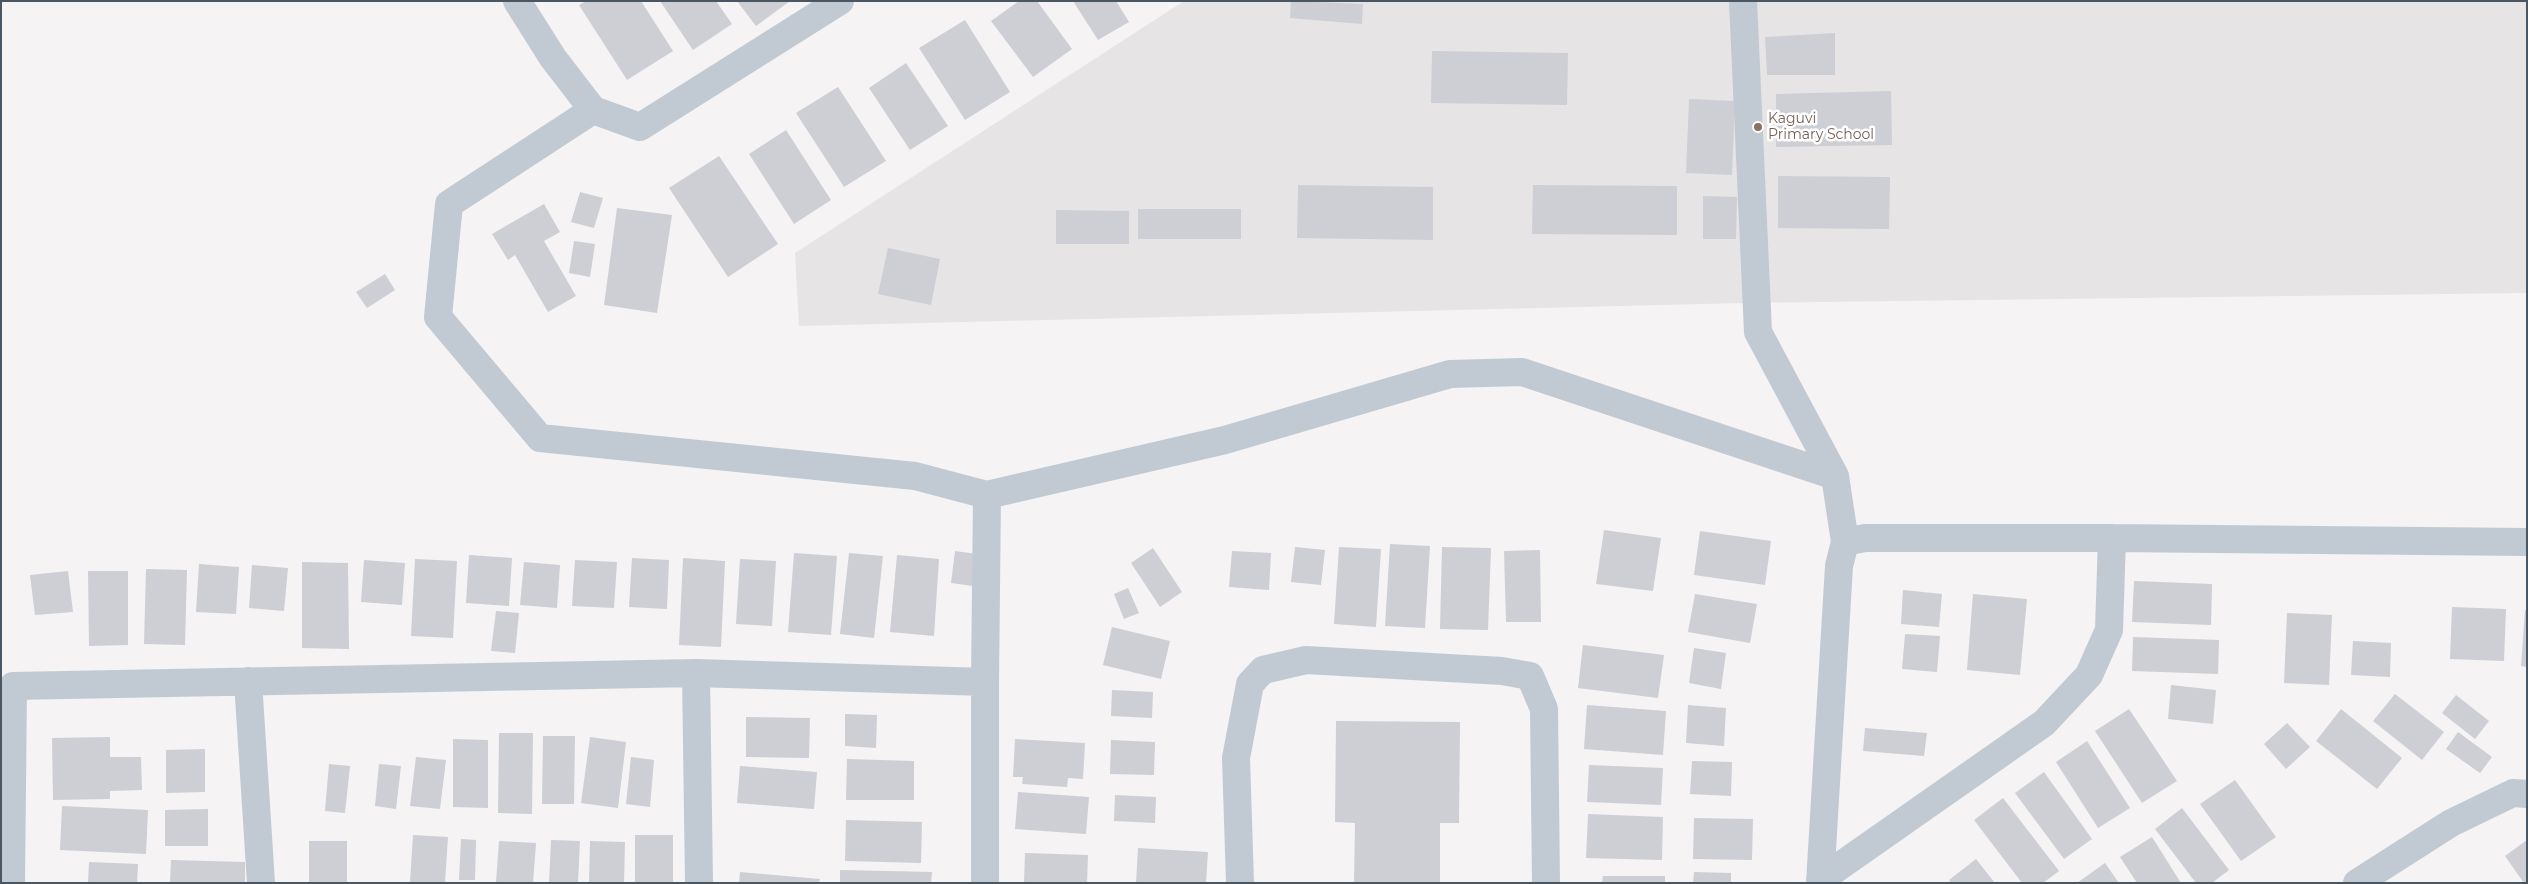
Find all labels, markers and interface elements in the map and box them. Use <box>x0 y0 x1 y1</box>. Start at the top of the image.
place label: Kaguvi Primary School <box>1768 111 1874 144</box>
marker: Kaguvi Primary School <box>1752 121 1764 133</box>

